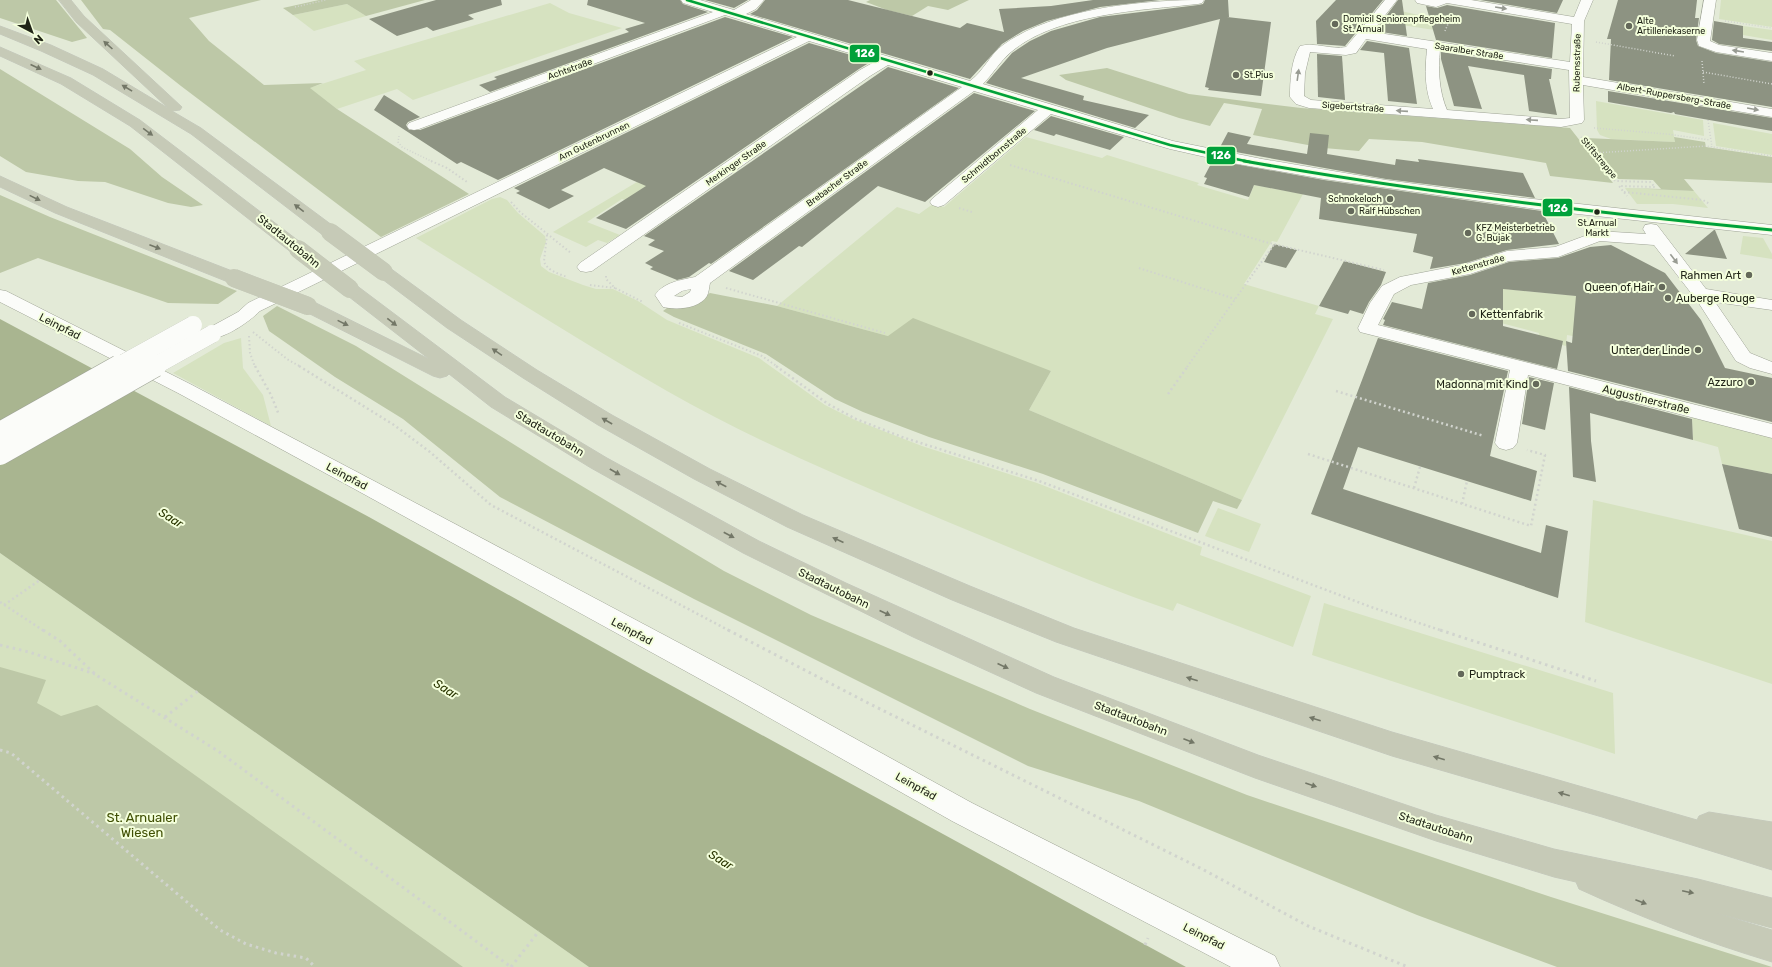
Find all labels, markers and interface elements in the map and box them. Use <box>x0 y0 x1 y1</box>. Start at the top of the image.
one-way arrow <box>1495 6 1508 12</box>
north arrow <box>12 12 52 52</box>
place label: Domicil Seniorenpflegeheim St. Arnual <box>1343 14 1460 34</box>
place label: Alte Artilleriekaserne <box>1637 16 1705 36</box>
marker: Domicil Seniorenpflegeheim St. Arnual <box>1330 19 1340 29</box>
marker: Alte Artilleriekaserne <box>1624 21 1634 31</box>
text: N <box>31 32 45 47</box>
street label: Rubensstraße <box>1571 34 1583 92</box>
one-way arrow <box>103 40 113 49</box>
street label: Saaralber Straße <box>1434 41 1504 61</box>
line badge: 126 <box>849 44 880 63</box>
text: 126 <box>855 47 875 60</box>
one-way arrow <box>1732 48 1744 54</box>
street label: Achtstraße <box>546 56 594 82</box>
one-way arrow <box>30 64 42 70</box>
unlabelled marker <box>925 68 935 78</box>
one-way arrow <box>1295 68 1301 81</box>
marker: St.Pius <box>1231 70 1241 80</box>
place label: St.Pius <box>1244 70 1274 80</box>
street label: Albert-Ruppersberg-Straße <box>1616 81 1732 111</box>
one-way arrow <box>121 85 133 92</box>
street label: Sigebertstraße <box>1322 100 1384 114</box>
one-way arrow <box>1396 107 1408 114</box>
one-way arrow <box>1747 107 1759 113</box>
one-way arrow <box>1526 117 1538 124</box>
street label: Am Gutenbrunnen <box>557 120 631 162</box>
street label: Schmidtbornstraße <box>960 125 1028 185</box>
one-way arrow <box>143 128 153 136</box>
street label: Stiftstreppe <box>1579 135 1619 181</box>
street label: Merkinger Straße <box>704 138 768 188</box>
line badge: 126 <box>1206 146 1236 165</box>
text: 126 <box>1211 149 1231 162</box>
street label: Brebacher Straße <box>804 157 870 209</box>
one-way arrow <box>29 194 41 201</box>
place label: Schnokeloch <box>1328 194 1382 204</box>
marker: Schnokeloch <box>1385 194 1395 204</box>
line badge: 126 <box>1542 198 1573 217</box>
text: 126 <box>1548 202 1568 215</box>
one-way arrow <box>293 204 304 212</box>
marker: Ralf Hübschen <box>1346 206 1356 216</box>
place label: Ralf Hübschen <box>1359 206 1420 216</box>
marker: St.Arnual Markt <box>1592 207 1602 217</box>
street label: Stadtautobahn <box>255 212 323 271</box>
place label: St.Arnual Markt <box>1578 218 1616 238</box>
place label: KFZ Meisterbetrieb G. Bujak <box>1476 223 1555 243</box>
marker: KFZ Meisterbetrieb G. Bujak <box>1463 228 1473 238</box>
one-way arrow <box>150 244 162 250</box>
street label: Kettenstraße <box>1450 253 1506 277</box>
one-way arrow <box>1669 254 1678 265</box>
place label: Rahmen Art <box>1680 269 1742 282</box>
marker: Rahmen Art <box>1744 270 1754 280</box>
place label: Queen of Hair <box>1585 281 1655 294</box>
marker: Queen of Hair <box>1657 282 1667 292</box>
place label: Auberge Rouge <box>1676 292 1755 305</box>
marker: Auberge Rouge <box>1663 293 1673 303</box>
place label: Kettenfabrik <box>1480 308 1543 321</box>
marker: Kettenfabrik <box>1467 309 1477 319</box>
street label: Leinpfad <box>37 310 83 342</box>
one-way arrow <box>386 317 397 326</box>
one-way arrow <box>337 320 349 326</box>
place label: Unter der Linde <box>1611 344 1690 357</box>
marker: Unter der Linde <box>1693 345 1703 355</box>
one-way arrow <box>492 348 502 356</box>
place label: Azzuro <box>1707 376 1743 389</box>
marker: Azzuro <box>1746 377 1756 387</box>
place label: Madonna mit Kind <box>1436 378 1528 391</box>
marker: Madonna mit Kind <box>1531 379 1541 389</box>
street label: Augustinerstraße <box>1601 382 1691 417</box>
street label: Stadtautobahn <box>513 408 586 459</box>
one-way arrow <box>601 418 613 425</box>
street label: Leinpfad <box>324 460 370 493</box>
one-way arrow <box>609 468 621 475</box>
one-way arrow <box>715 480 727 487</box>
water label: Saar <box>156 505 186 531</box>
one-way arrow <box>723 532 735 538</box>
one-way arrow <box>832 537 843 543</box>
street label: Stadtautobahn <box>796 566 871 611</box>
one-way arrow <box>879 609 890 616</box>
street label: Leinpfad <box>609 615 655 648</box>
one-way arrow <box>997 663 1009 669</box>
place label: Pumptrack <box>1469 668 1525 681</box>
marker: Pumptrack <box>1456 669 1466 679</box>
one-way arrow <box>1185 675 1197 681</box>
water label: Saar <box>431 676 461 702</box>
street label: Stadtautobahn <box>1092 699 1169 738</box>
one-way arrow <box>1309 716 1321 722</box>
one-way arrow <box>1183 738 1195 744</box>
one-way arrow <box>1433 755 1445 761</box>
street label: Leinpfad <box>893 770 939 803</box>
one-way arrow <box>1305 782 1317 788</box>
one-way arrow <box>1558 790 1571 796</box>
street label: Stadtautobahn <box>1397 809 1475 846</box>
park label: St. Arnualer Wiesen <box>106 810 178 840</box>
water label: Saar <box>706 847 736 873</box>
one-way arrow <box>1682 890 1694 896</box>
one-way arrow <box>1635 899 1647 905</box>
street label: Leinpfad <box>1181 920 1227 952</box>

